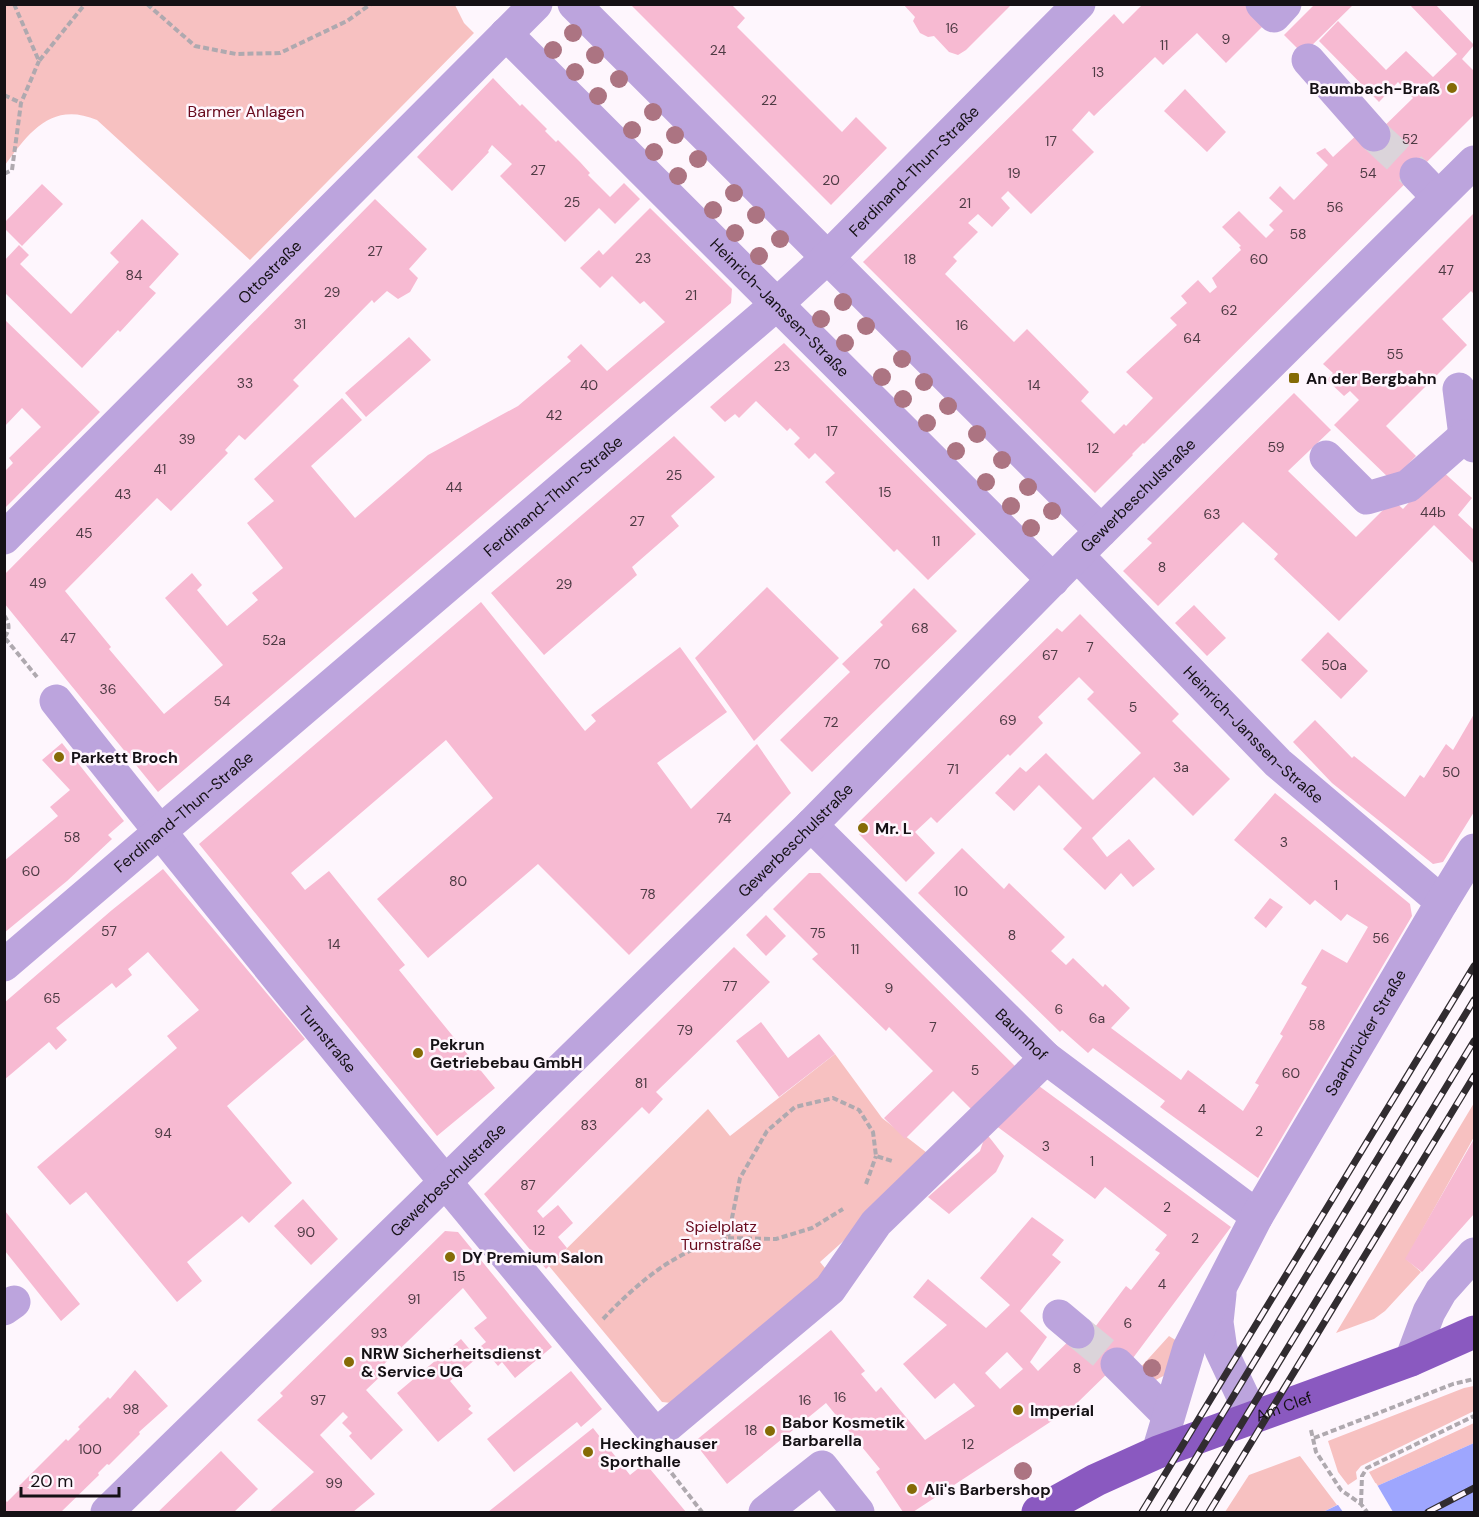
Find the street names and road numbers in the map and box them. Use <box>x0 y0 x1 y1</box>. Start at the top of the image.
street label: Ferdinand-Thun-Straße <box>844 101 983 241</box>
street label: Heinrich-Janssen-Straße <box>706 233 854 381</box>
street label: Ottostraße <box>233 235 306 308</box>
street label: Ferdinand-Thun-Straße <box>479 430 627 561</box>
street label: Gewerbeschulstraße <box>1075 433 1200 557</box>
street label: Heinrich-Janssen-Straße <box>1179 661 1328 808</box>
street label: Ferdinand-Thun-Straße <box>109 746 257 877</box>
street label: Gewerbeschulstraße <box>733 778 857 901</box>
street label: Saarbrücker Straße <box>1320 965 1411 1100</box>
street label: Turnstraße <box>294 1001 362 1077</box>
street label: Baumhof <box>991 1003 1053 1065</box>
street label: Gewerbeschulstraße <box>385 1118 510 1241</box>
street label: Am Clef <box>1252 1386 1315 1426</box>

